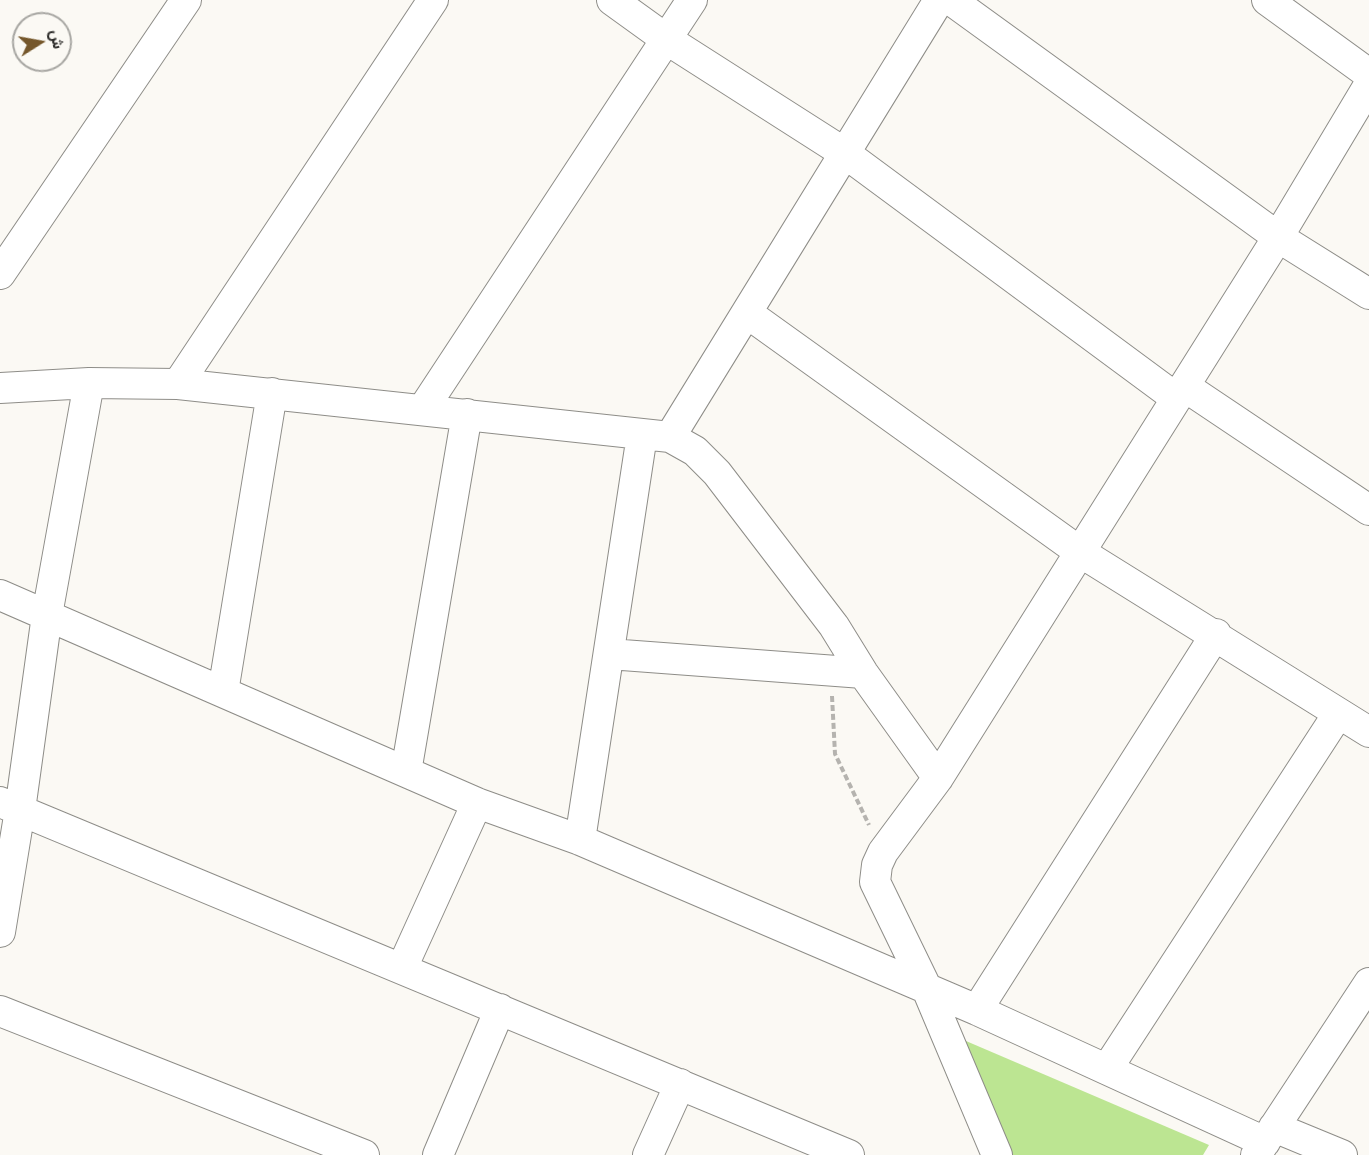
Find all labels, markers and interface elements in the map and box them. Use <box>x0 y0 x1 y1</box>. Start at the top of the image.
north arrow <box>12 12 72 72</box>
text: ش <box>44 27 71 51</box>

